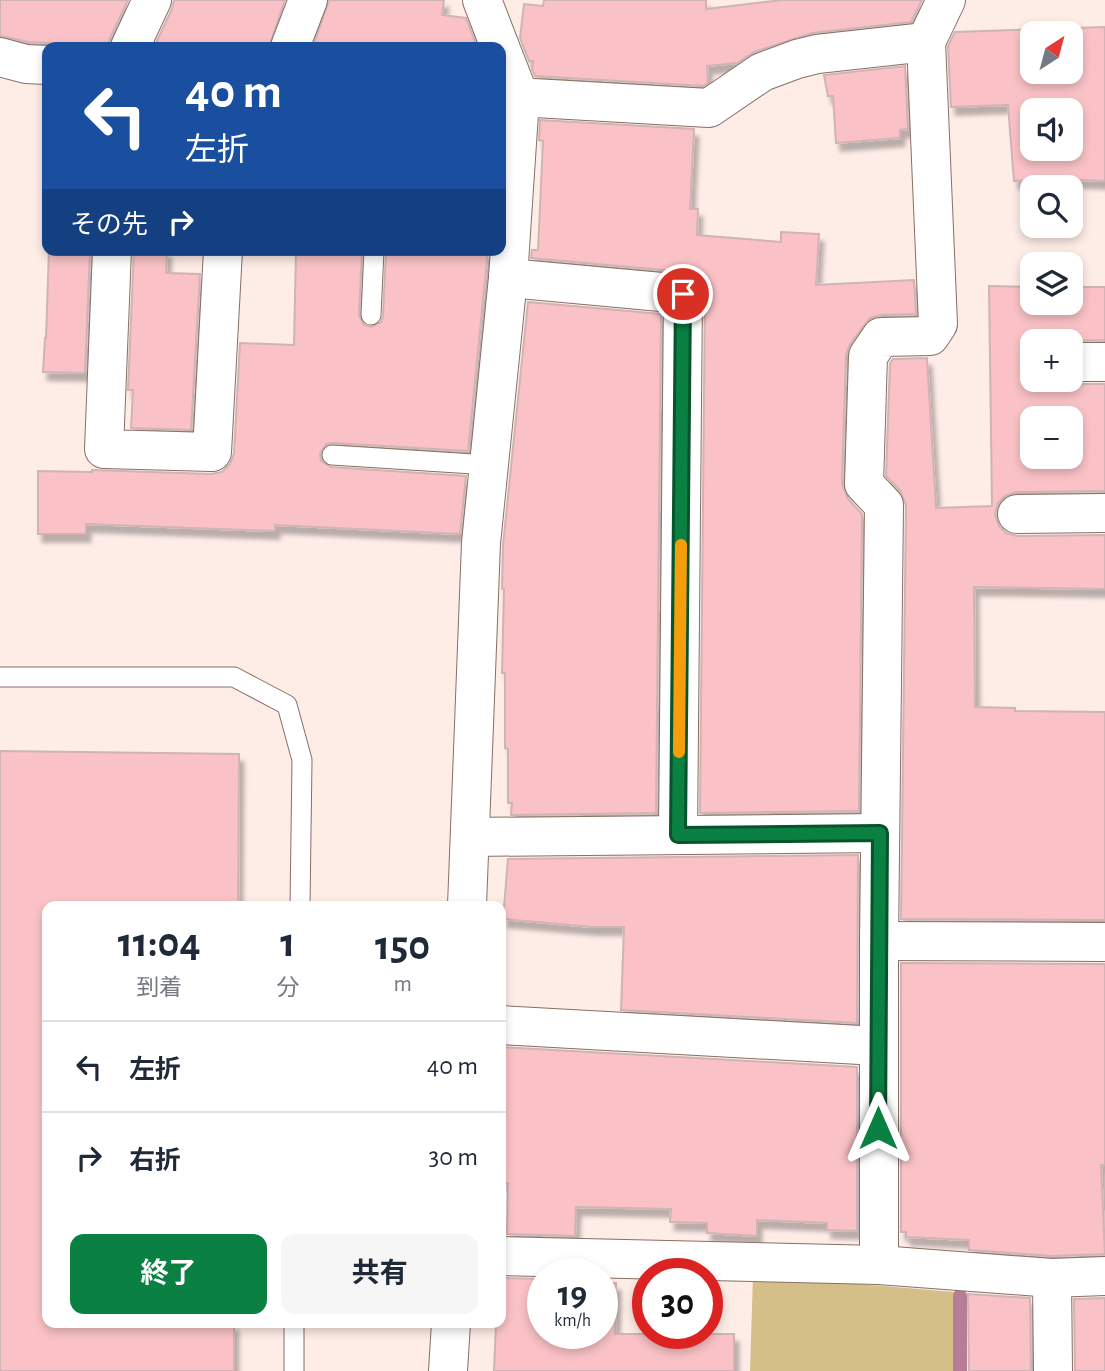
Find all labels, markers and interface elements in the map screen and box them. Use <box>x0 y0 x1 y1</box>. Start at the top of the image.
north arrow <box>1020 21 1083 84</box>
map controls <box>1020 21 1083 469</box>
text: 40 m <box>185 68 282 117</box>
icon: left <box>70 70 161 161</box>
button: sound <box>1020 98 1083 161</box>
text: 左折 <box>185 134 249 166</box>
button: search <box>1020 175 1083 238</box>
icon: right <box>162 203 200 241</box>
text: その先 <box>70 212 148 238</box>
button: layers <box>1020 252 1083 315</box>
pin <box>653 264 713 324</box>
icon: arrive <box>664 275 702 313</box>
button: + <box>1020 329 1083 392</box>
button: − <box>1020 406 1083 469</box>
text: 11:04 <box>118 922 201 964</box>
text: 1 <box>280 922 295 964</box>
text: 150 <box>375 925 430 967</box>
text: m <box>393 973 412 996</box>
text: 到着 <box>136 977 182 1000</box>
text: 分 <box>276 977 299 1000</box>
icon: left <box>70 1048 108 1086</box>
text: 40 m <box>427 1053 478 1079</box>
text: 左折 <box>129 1057 181 1083</box>
position arrow <box>841 1091 915 1165</box>
icon: right <box>70 1139 108 1177</box>
text: 30 m <box>428 1144 478 1170</box>
text: 右折 <box>129 1148 181 1174</box>
button: 終了 <box>70 1234 267 1314</box>
button: 共有 <box>281 1234 478 1314</box>
speed limit sign: 30 <box>632 1258 723 1349</box>
text: 19 <box>558 1277 587 1312</box>
text: km/h <box>554 1312 591 1330</box>

